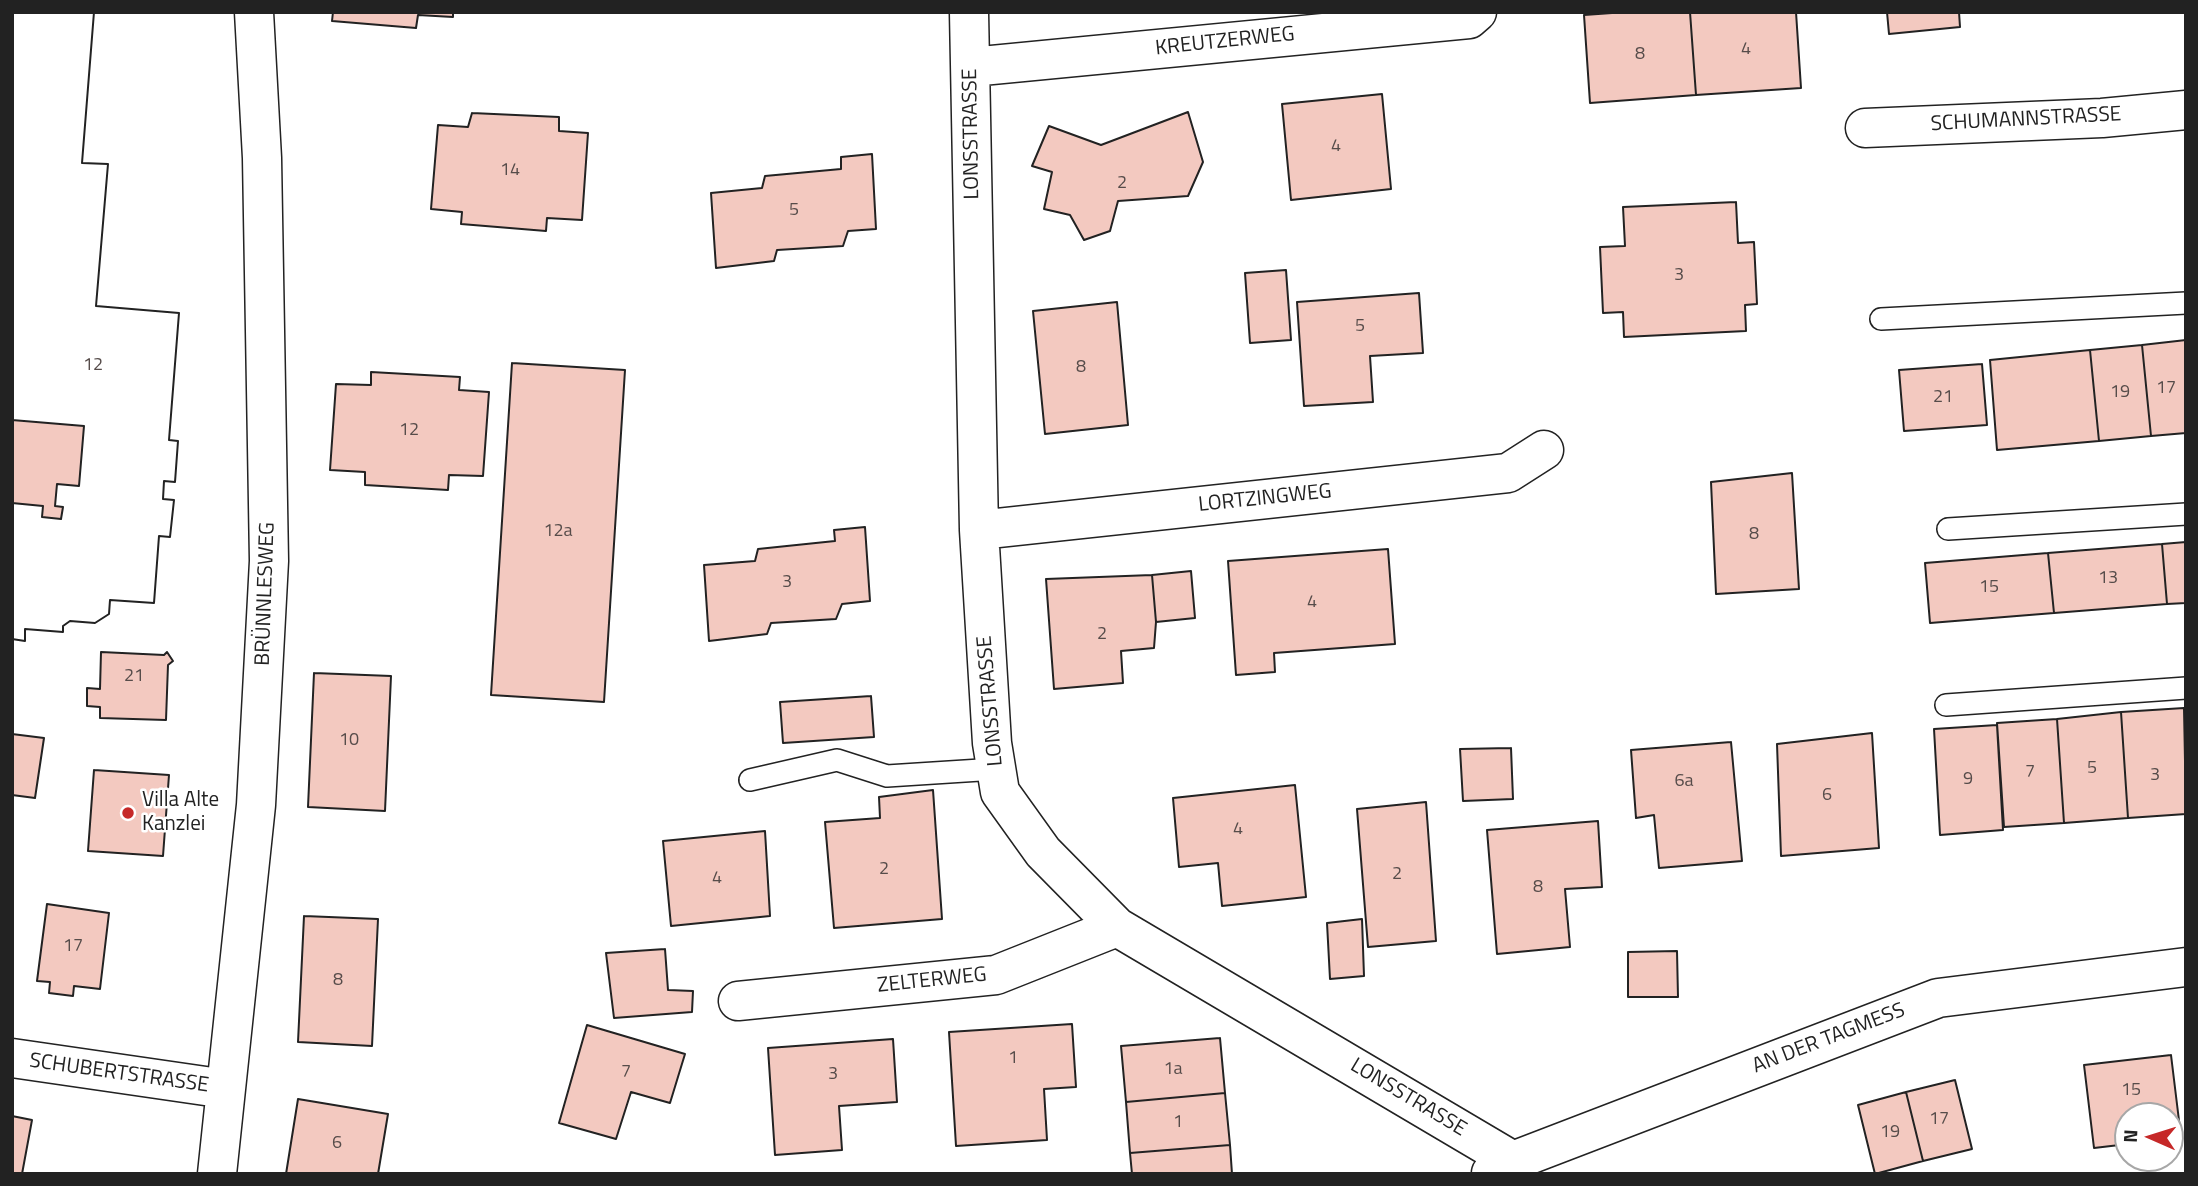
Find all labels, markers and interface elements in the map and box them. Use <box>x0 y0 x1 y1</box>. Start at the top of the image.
street label: KREUTZERWEG <box>1154 22 1296 62</box>
house number: 4 <box>1741 39 1751 61</box>
house number: 8 <box>1635 44 1645 66</box>
street label: LONSSTRASSE <box>958 68 986 200</box>
street label: SCHUMANNSTRASSE <box>1930 102 2122 138</box>
house number: 4 <box>1331 136 1341 158</box>
house number: 14 <box>500 160 520 182</box>
house number: 2 <box>1117 173 1127 195</box>
house number: 5 <box>789 200 799 222</box>
house number: 3 <box>1674 265 1684 287</box>
house number: 5 <box>1355 316 1365 338</box>
house number: 12 <box>83 355 103 377</box>
house number: 8 <box>1076 357 1086 379</box>
house number: 17 <box>2156 378 2176 400</box>
house number: 19 <box>2110 382 2130 404</box>
house number: 21 <box>1933 387 1953 409</box>
house number: 12 <box>399 420 419 442</box>
street label: LORTZINGWEG <box>1197 479 1333 519</box>
house number: 12a <box>543 521 573 543</box>
street label: BRÜNNLESWEG <box>251 522 281 666</box>
house number: 8 <box>1749 524 1759 546</box>
house number: 13 <box>2098 568 2118 590</box>
house number: 3 <box>782 572 792 594</box>
house number: 15 <box>1979 577 1999 599</box>
house number: 4 <box>1307 592 1317 614</box>
house number: 2 <box>1097 624 1107 646</box>
street label: LONSSTRASSE <box>973 635 1009 767</box>
house number: 21 <box>124 666 144 688</box>
house number: 10 <box>339 730 359 752</box>
house number: 5 <box>2087 758 2097 780</box>
house number: 7 <box>2025 762 2035 784</box>
house number: 3 <box>2150 765 2160 787</box>
house number: 9 <box>1963 769 1973 791</box>
house number: 6a <box>1674 771 1694 793</box>
house number: 6 <box>1822 785 1832 807</box>
place label: Villa Alte Kanzlei <box>142 788 219 838</box>
marker: Villa Alte Kanzlei <box>120 805 136 821</box>
house number: 4 <box>1233 819 1243 841</box>
house number: 2 <box>879 859 889 881</box>
house number: 2 <box>1392 864 1402 886</box>
house number: 4 <box>712 868 722 890</box>
house number: 8 <box>1533 877 1543 899</box>
house number: 17 <box>63 936 83 958</box>
street label: ZELTERWEG <box>876 963 988 999</box>
house number: 8 <box>333 970 343 992</box>
street label: AN DER TAGMESS <box>1749 998 1909 1080</box>
house number: 1 <box>1008 1048 1018 1070</box>
street label: SCHUBERTSTRASSE <box>28 1049 210 1099</box>
street label: LONSSTRASSE <box>1345 1053 1471 1143</box>
house number: 1a <box>1163 1059 1183 1081</box>
house number: 7 <box>621 1062 631 1084</box>
house number: 3 <box>828 1064 838 1086</box>
house number: 15 <box>2121 1080 2141 1102</box>
north arrow <box>2114 1102 2184 1172</box>
house number: 17 <box>1929 1109 1949 1131</box>
house number: 1 <box>1173 1112 1183 1134</box>
house number: 19 <box>1880 1122 1900 1144</box>
text: N <box>2115 1129 2144 1143</box>
house number: 6 <box>332 1133 342 1155</box>

